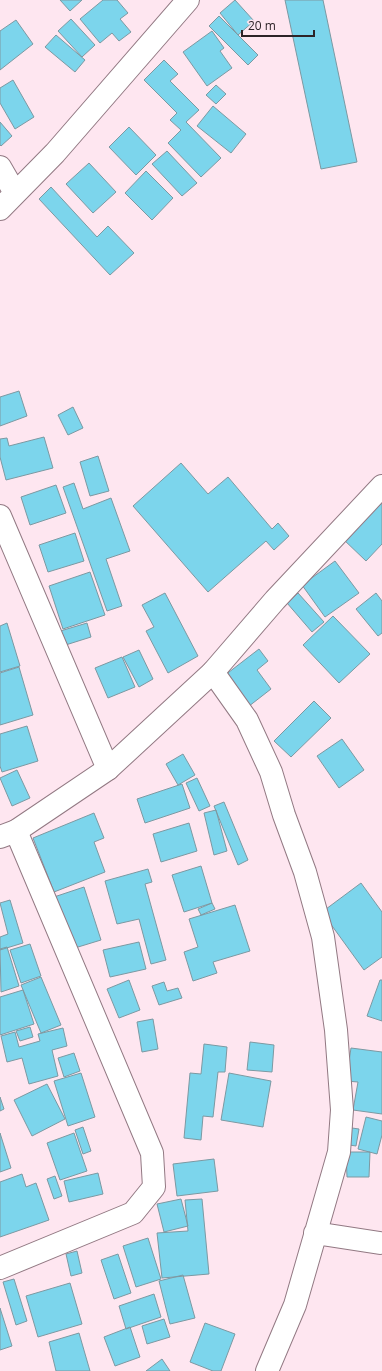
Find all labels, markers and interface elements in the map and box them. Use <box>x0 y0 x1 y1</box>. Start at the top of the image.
scale bar <box>242 12 314 38</box>
text: 20 m <box>248 17 276 34</box>

